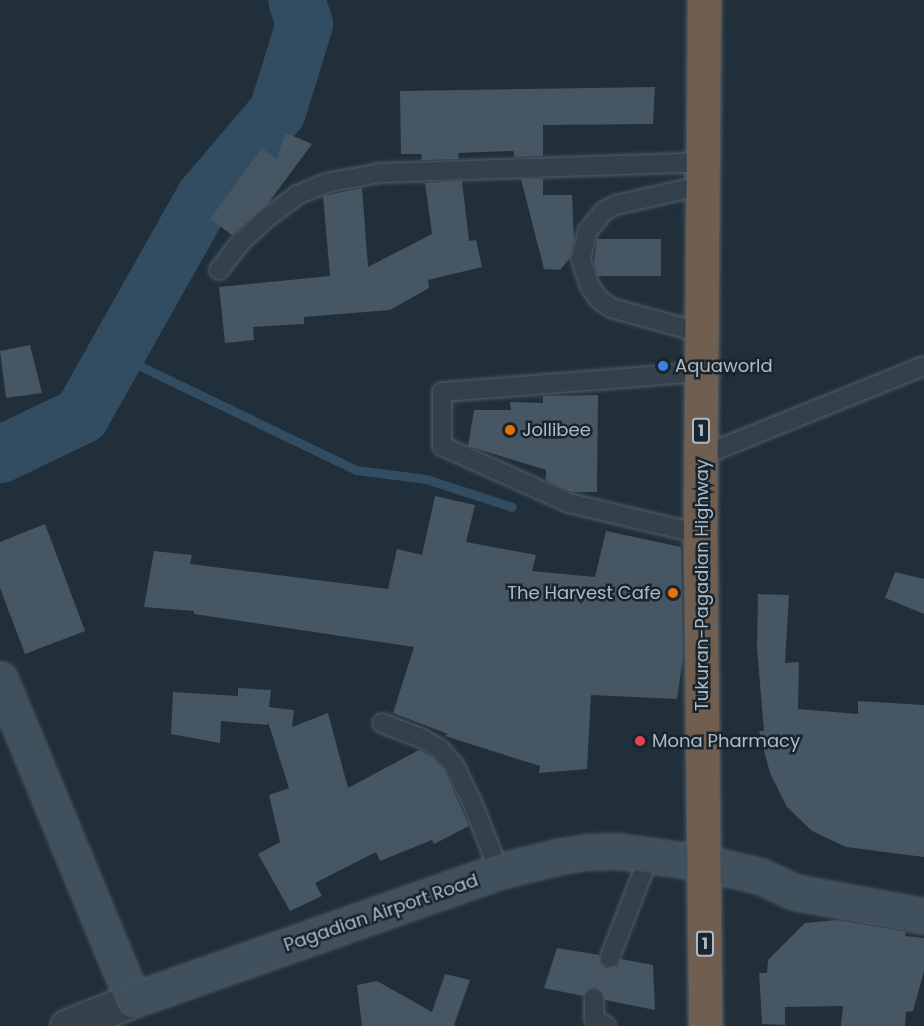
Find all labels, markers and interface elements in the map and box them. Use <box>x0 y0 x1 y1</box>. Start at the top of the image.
place label: Aquaworld <box>675 355 773 377</box>
marker: Aquaworld <box>656 359 670 373</box>
road number: 1 <box>690 418 712 444</box>
place label: Jollibee <box>522 419 591 441</box>
marker: Jollibee <box>503 423 517 437</box>
street label: Tukuran-Pagadian Highway <box>691 459 713 711</box>
place label: The Harvest Cafe <box>507 582 661 604</box>
marker: The Harvest Cafe <box>666 586 680 600</box>
place label: Mona Pharmacy <box>652 730 800 752</box>
marker: Mona Pharmacy <box>633 734 647 748</box>
street label: Pagadian Airport Road <box>281 870 481 956</box>
road number: 1 <box>694 931 716 957</box>

